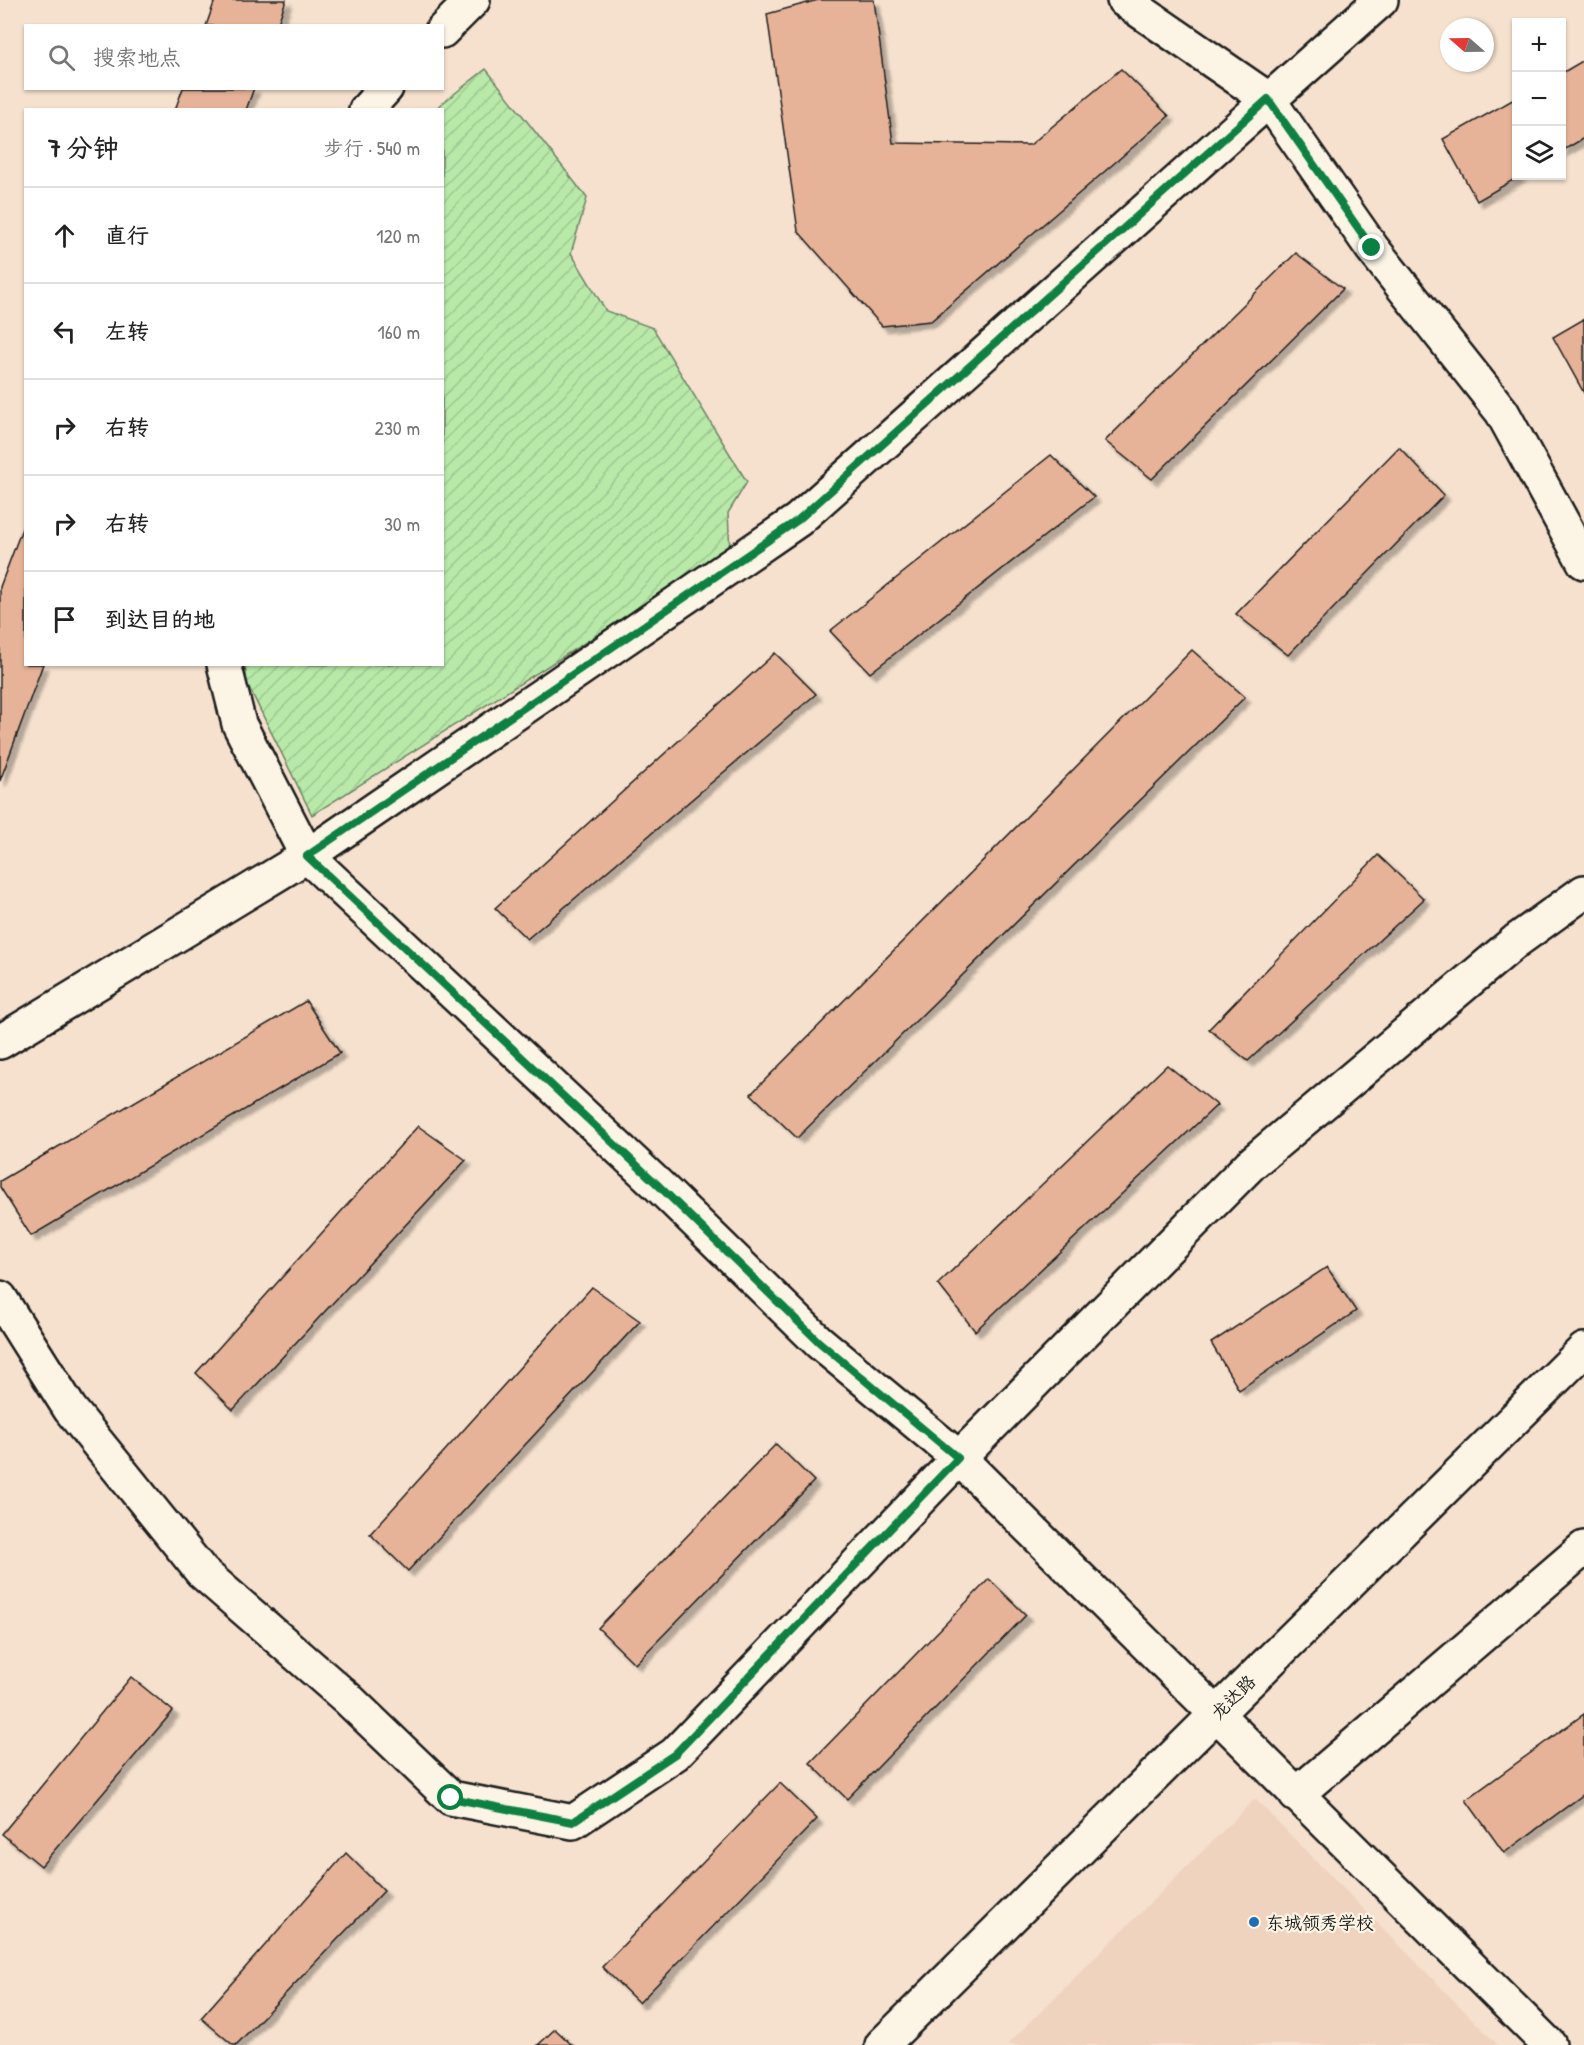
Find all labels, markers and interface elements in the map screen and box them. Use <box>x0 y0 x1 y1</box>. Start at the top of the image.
north arrow <box>1440 18 1494 72</box>
map controls <box>1512 18 1566 180</box>
button: + <box>1512 18 1566 72</box>
search box <box>24 24 444 90</box>
icon: search <box>45 41 78 74</box>
text: 搜索地点 <box>93 42 181 72</box>
button: − <box>1512 72 1566 126</box>
button: layers <box>1512 126 1566 180</box>
text: 7 分钟 <box>48 130 119 165</box>
text: 步行 · 540 m <box>324 134 420 161</box>
icon: ahead <box>48 219 81 252</box>
text: 直行 <box>105 220 149 250</box>
text: 120 m <box>376 222 420 249</box>
route end <box>1358 234 1384 260</box>
icon: left <box>48 315 81 348</box>
text: 左转 <box>105 316 149 346</box>
text: 160 m <box>378 318 420 345</box>
icon: right <box>48 411 81 444</box>
text: 右转 <box>105 412 149 442</box>
text: 230 m <box>375 414 420 441</box>
icon: right <box>48 507 81 540</box>
text: 右转 <box>105 508 149 538</box>
text: 30 m <box>384 510 420 537</box>
icon: arrive <box>48 603 81 636</box>
text: 到达目的地 <box>105 604 215 634</box>
street label: 龙达路 <box>1205 1669 1261 1725</box>
route start <box>437 1784 463 1810</box>
place label: 东城领秀学校 <box>1266 1910 1374 1935</box>
marker: 东城领秀学校 <box>1247 1915 1261 1929</box>

